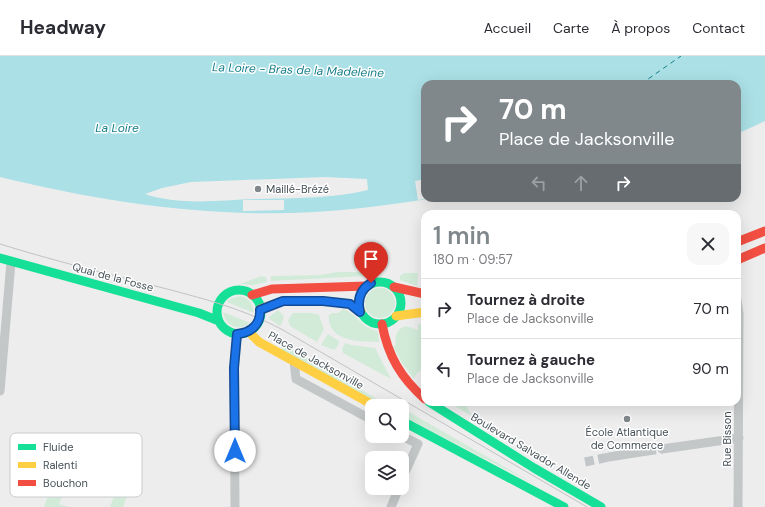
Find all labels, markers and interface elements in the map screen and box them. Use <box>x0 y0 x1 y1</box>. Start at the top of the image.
text: Headway <box>20 15 106 40</box>
text: Accueil <box>484 19 531 37</box>
text: Carte <box>553 19 589 37</box>
text: À propos <box>611 19 670 37</box>
text: Contact <box>692 19 745 37</box>
water label: La Loire - Bras de la Madeleine <box>212 59 384 81</box>
text: 70 m <box>499 91 567 128</box>
icon: right <box>433 96 485 148</box>
water label: La Loire <box>95 120 139 136</box>
text: Place de Jacksonville <box>499 127 674 151</box>
icon: left <box>528 172 550 194</box>
icon: ahead <box>570 172 592 194</box>
icon: right <box>612 172 634 194</box>
place label: Maillé-Brézé <box>266 182 329 196</box>
marker: Maillé-Brézé <box>253 184 263 194</box>
text: 1 min <box>433 220 490 251</box>
button: close <box>687 223 729 265</box>
pin <box>354 242 388 283</box>
icon: arrive <box>360 248 382 270</box>
text: 180 m · 09:57 <box>433 251 513 268</box>
street label: Quai de la Fosse <box>71 259 155 295</box>
text: Tournez à droite <box>467 290 585 310</box>
icon: right <box>433 298 455 320</box>
text: 70 m <box>694 299 729 319</box>
text: Place de Jacksonville <box>467 310 594 327</box>
street label: Place de Jacksonville <box>266 328 366 392</box>
text: Tournez à gauche <box>467 350 595 370</box>
icon: left <box>433 358 455 380</box>
text: 90 m <box>692 359 729 379</box>
text: Place de Jacksonville <box>467 370 594 387</box>
map controls <box>365 399 409 495</box>
button: search <box>365 399 409 443</box>
street label: Boulevard Salvador Allende <box>468 410 594 492</box>
street label: Rue Bisson <box>720 411 734 467</box>
marker: École Atlantique de Commerce <box>622 414 632 424</box>
place label: École Atlantique de Commerce <box>586 425 668 452</box>
position arrow <box>214 430 256 472</box>
legend <box>10 433 142 497</box>
text: Fluide <box>43 440 73 454</box>
button: layers <box>365 451 409 495</box>
text: Ralenti <box>43 458 77 472</box>
text: Bouchon <box>43 476 88 490</box>

